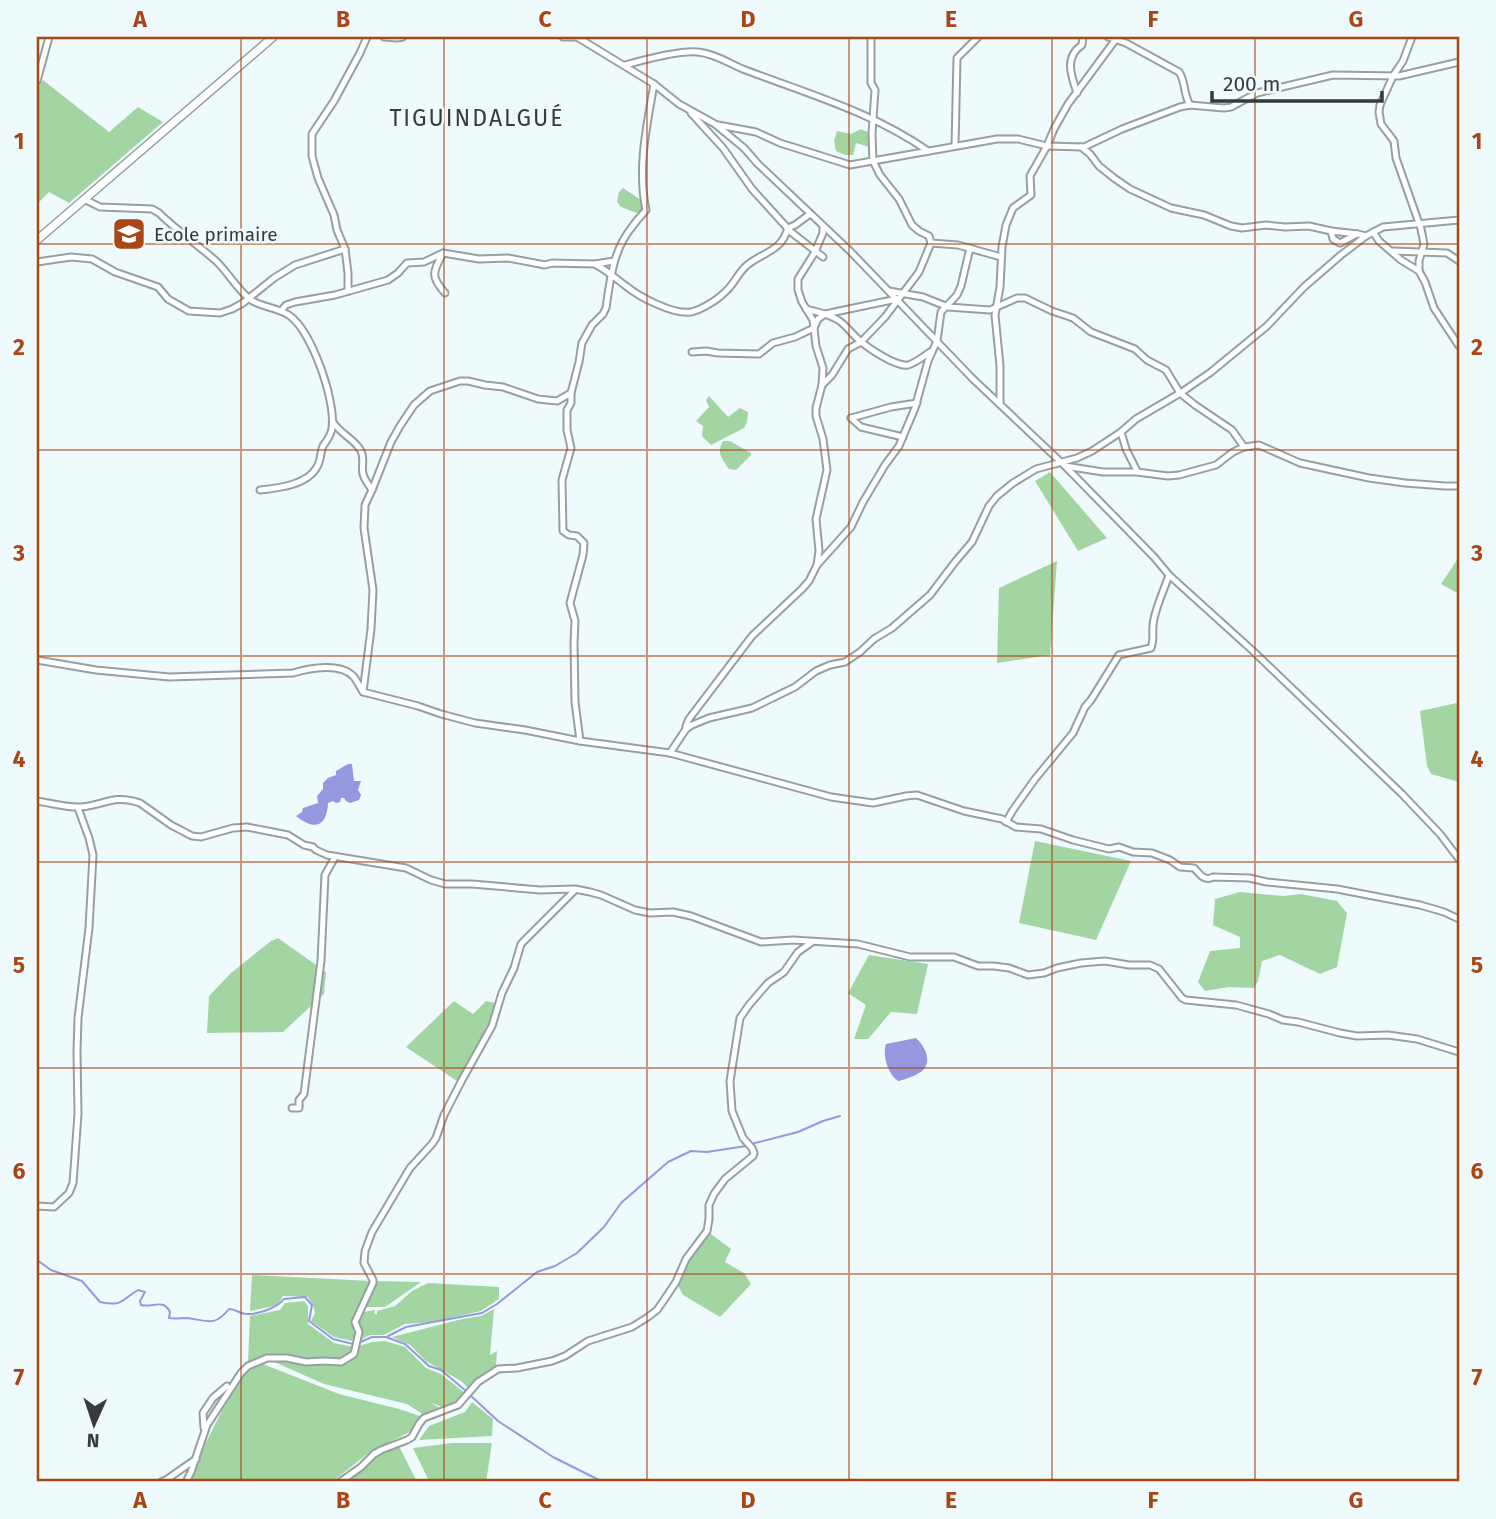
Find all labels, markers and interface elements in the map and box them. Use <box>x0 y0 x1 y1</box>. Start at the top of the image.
text: A <box>132 5 147 33</box>
text: B <box>336 5 350 33</box>
text: C <box>538 5 552 33</box>
text: D <box>741 5 756 33</box>
text: E <box>945 5 957 33</box>
text: F <box>1147 5 1159 33</box>
text: G <box>1349 5 1363 33</box>
scale bar <box>1212 60 1382 104</box>
text: 200 m <box>1223 71 1280 97</box>
district label: TIGUINDALGUÉ <box>389 103 565 132</box>
text: 1 <box>14 127 24 155</box>
text: 1 <box>1472 127 1482 155</box>
school or university icon: Ecole primaire <box>110 215 148 253</box>
place label: Ecole primaire <box>154 223 278 246</box>
text: 2 <box>13 333 25 361</box>
text: 2 <box>1471 333 1483 361</box>
text: 3 <box>12 539 25 567</box>
text: 3 <box>1470 539 1483 567</box>
text: 4 <box>13 745 26 773</box>
text: 4 <box>1471 745 1484 773</box>
text: 5 <box>13 951 25 979</box>
text: 5 <box>1471 951 1483 979</box>
text: 6 <box>13 1157 26 1185</box>
text: 6 <box>1471 1157 1484 1185</box>
text: 7 <box>14 1363 25 1391</box>
text: 7 <box>1472 1363 1483 1391</box>
north arrow <box>60 1390 130 1460</box>
text: N <box>86 1429 100 1452</box>
text: A <box>132 1486 147 1514</box>
text: B <box>336 1486 350 1514</box>
text: C <box>538 1486 552 1514</box>
text: D <box>741 1486 756 1514</box>
text: E <box>945 1486 957 1514</box>
text: F <box>1147 1486 1159 1514</box>
text: G <box>1349 1486 1363 1514</box>

